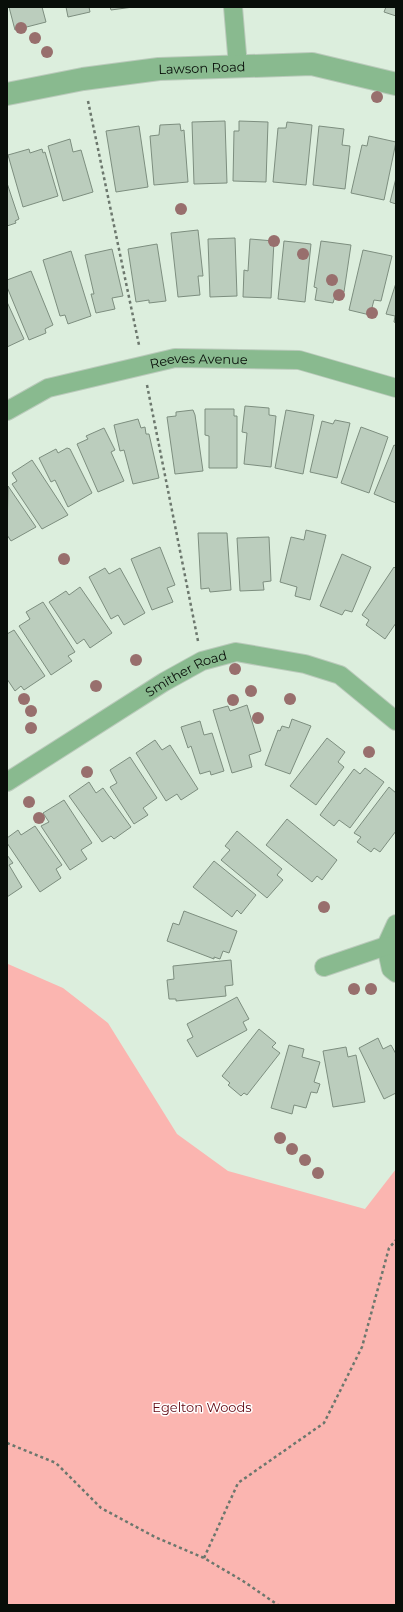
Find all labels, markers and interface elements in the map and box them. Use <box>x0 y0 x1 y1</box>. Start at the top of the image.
street label: Lawson Road <box>158 58 246 77</box>
street label: Reeves Avenue <box>148 350 248 372</box>
street label: Smither Road <box>142 647 229 700</box>
park label: Egelton Woods <box>152 1399 252 1415</box>

